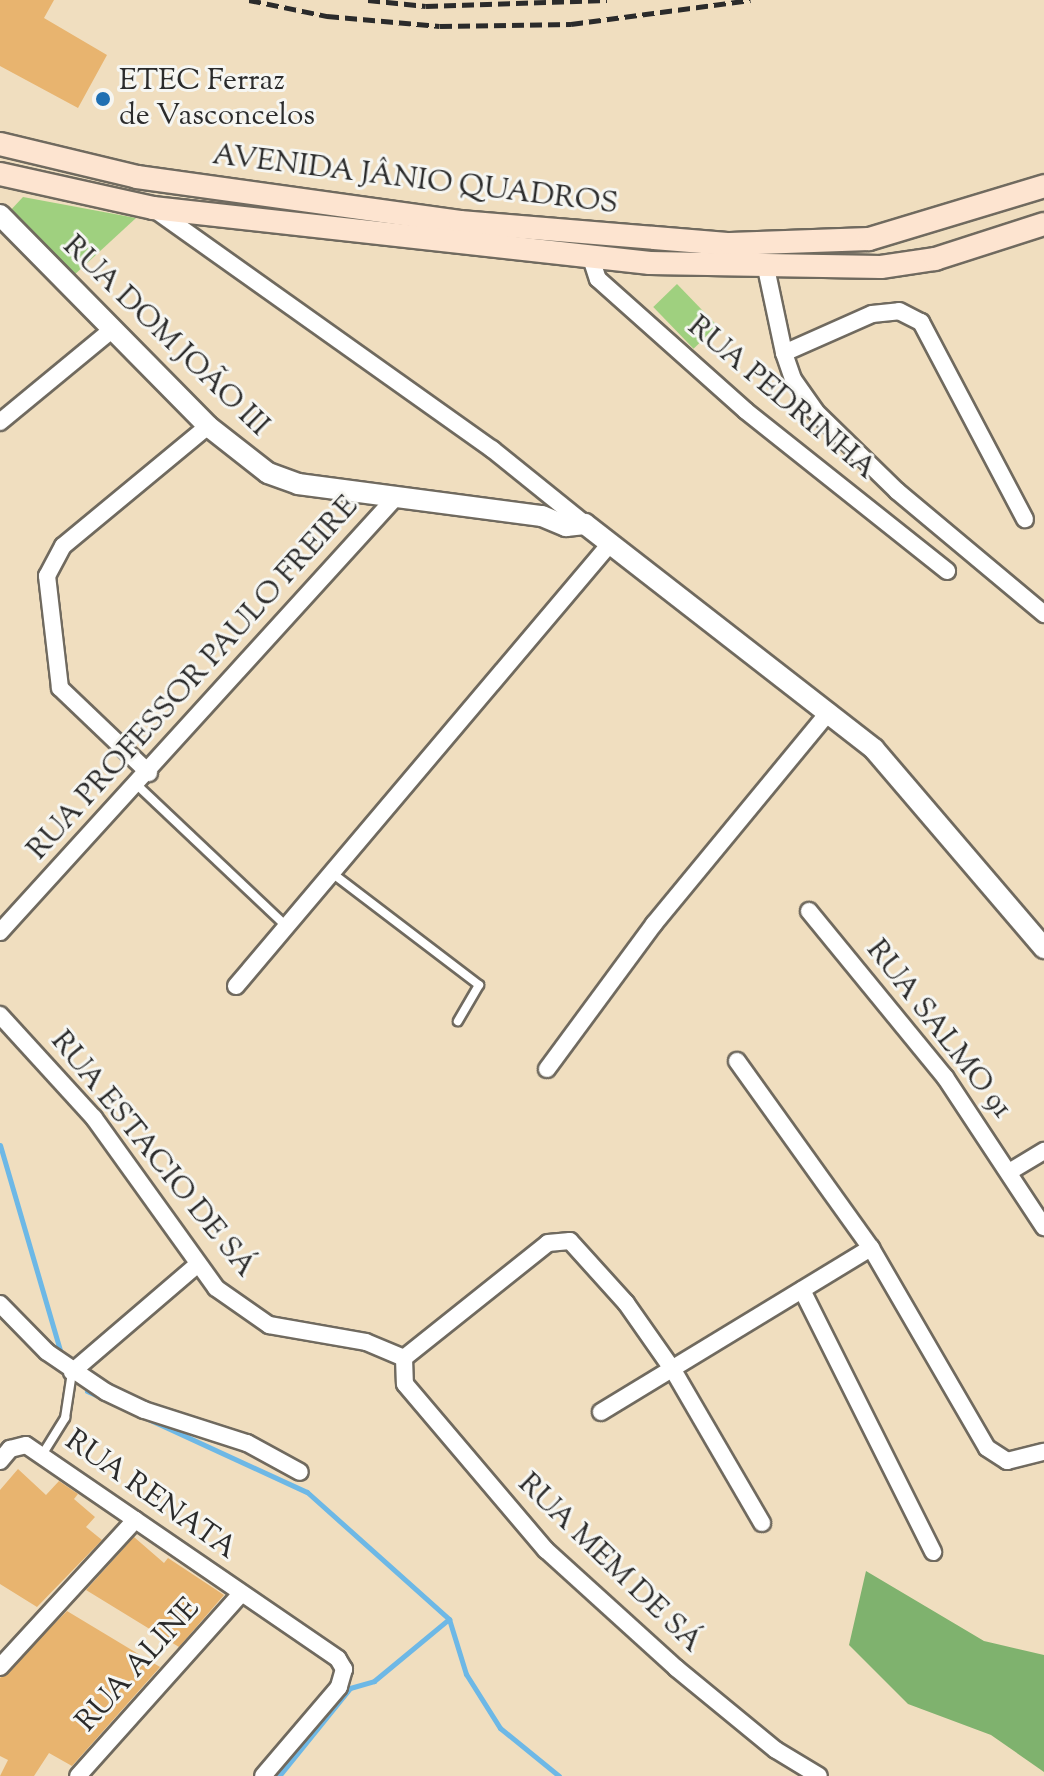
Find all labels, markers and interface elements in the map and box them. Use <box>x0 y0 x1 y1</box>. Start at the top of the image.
place label: ETEC Ferraz de Vasconcelos <box>119 64 315 134</box>
marker: ETEC Ferraz de Vasconcelos <box>94 90 112 108</box>
street label: AVENIDA JÂNIO QUADROS <box>210 138 620 224</box>
street label: RUA DOM JOÃO III <box>54 229 276 445</box>
street label: RUA PEDRINHA <box>679 310 883 488</box>
street label: RUA PROFESSOR PAULO FREIRE <box>21 490 367 868</box>
street label: RUA SALMO 91 <box>857 934 1019 1126</box>
street label: RUA ESTACIO DE SÁ <box>42 1025 262 1285</box>
street label: RUA RENATA <box>57 1424 243 1568</box>
street label: RUA MEM DE SÁ <box>509 1467 709 1661</box>
street label: RUA ALINE <box>70 1592 208 1740</box>

